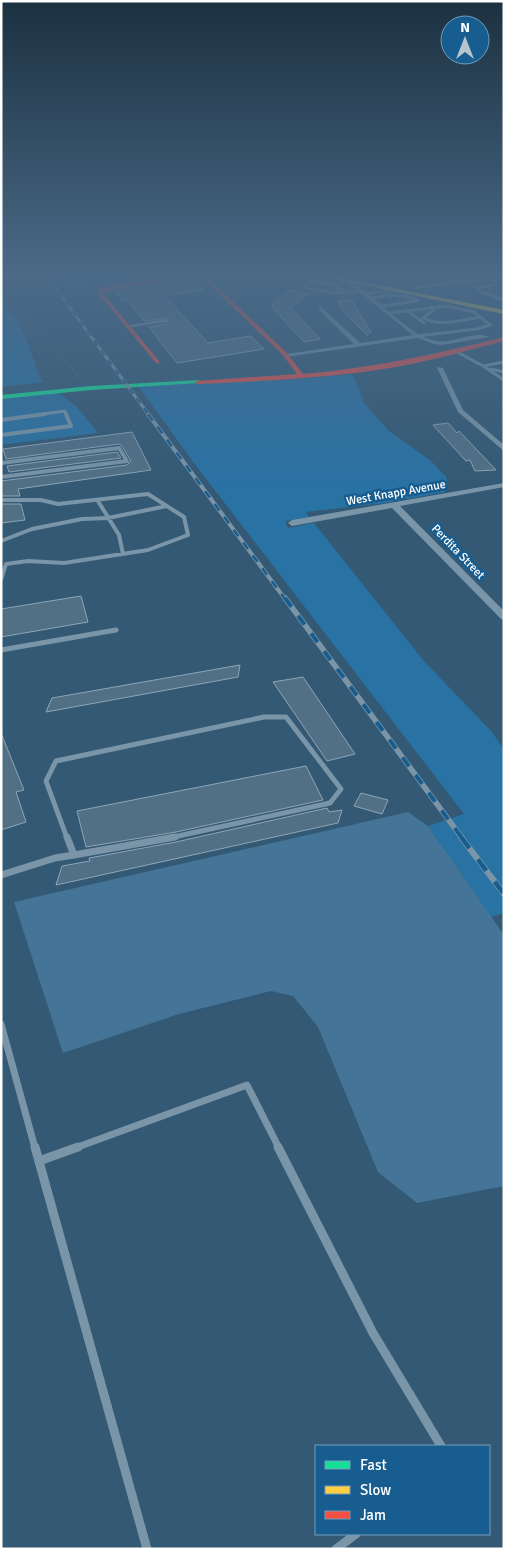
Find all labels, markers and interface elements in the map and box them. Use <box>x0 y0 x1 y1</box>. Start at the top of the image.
north arrow <box>440 15 490 65</box>
text: N <box>460 19 470 36</box>
street label: West Knapp Avenue <box>345 477 447 509</box>
street label: Perdita Street <box>428 521 488 583</box>
legend <box>315 1445 490 1535</box>
text: Fast <box>360 1456 387 1474</box>
text: Slow <box>360 1481 391 1499</box>
text: Jam <box>360 1506 386 1524</box>

